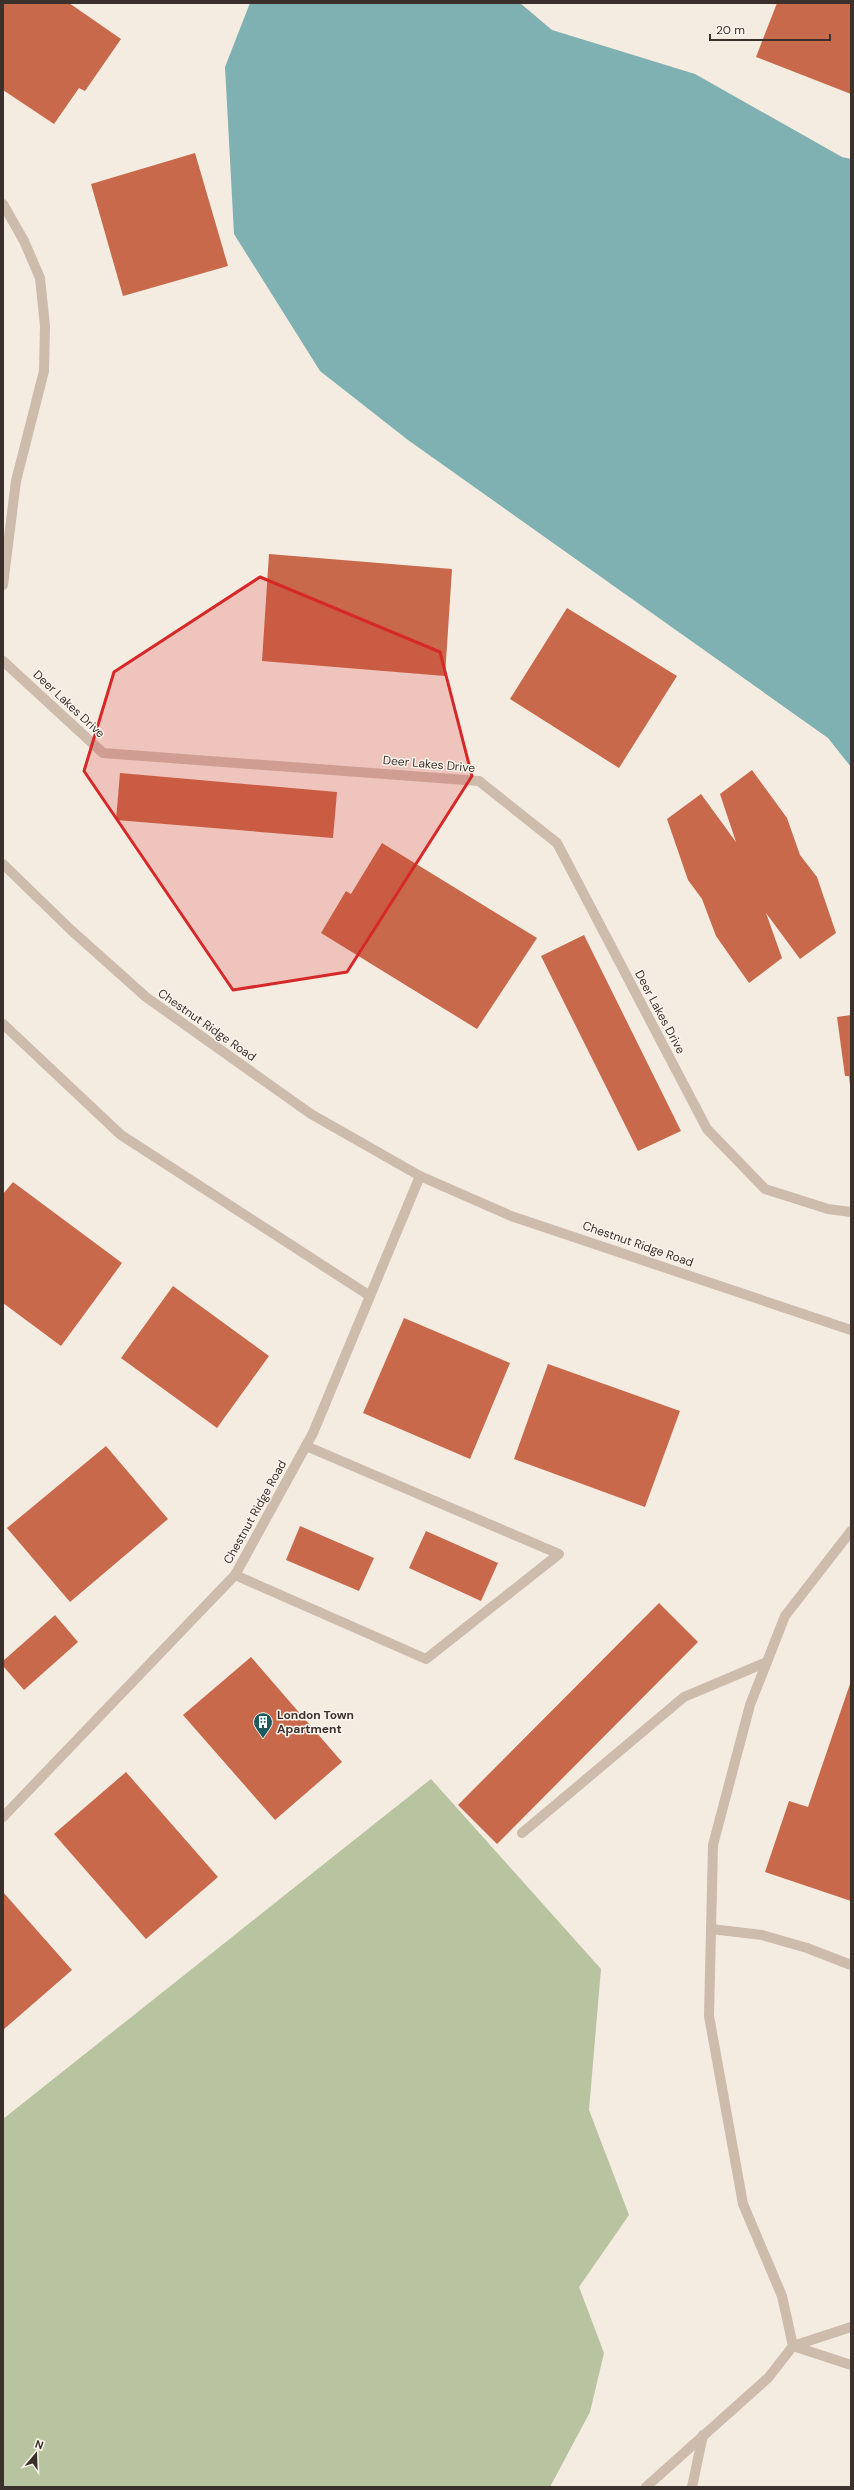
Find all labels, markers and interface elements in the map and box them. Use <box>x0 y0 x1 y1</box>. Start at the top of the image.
scale bar <box>710 16 830 42</box>
text: 20 m <box>716 22 745 38</box>
street label: Deer Lakes Drive <box>30 667 108 741</box>
street label: Deer Lakes Drive <box>382 752 476 776</box>
street label: Deer Lakes Drive <box>631 967 689 1057</box>
street label: Chestnut Ridge Road <box>155 985 259 1065</box>
street label: Chestnut Ridge Road <box>580 1217 696 1271</box>
street label: Chestnut Ridge Road <box>220 1457 290 1567</box>
place label: London Town Apartment <box>277 1707 354 1737</box>
building icon: London Town Apartment <box>252 1711 274 1739</box>
north arrow <box>16 2434 56 2474</box>
text: N <box>33 2437 45 2452</box>

